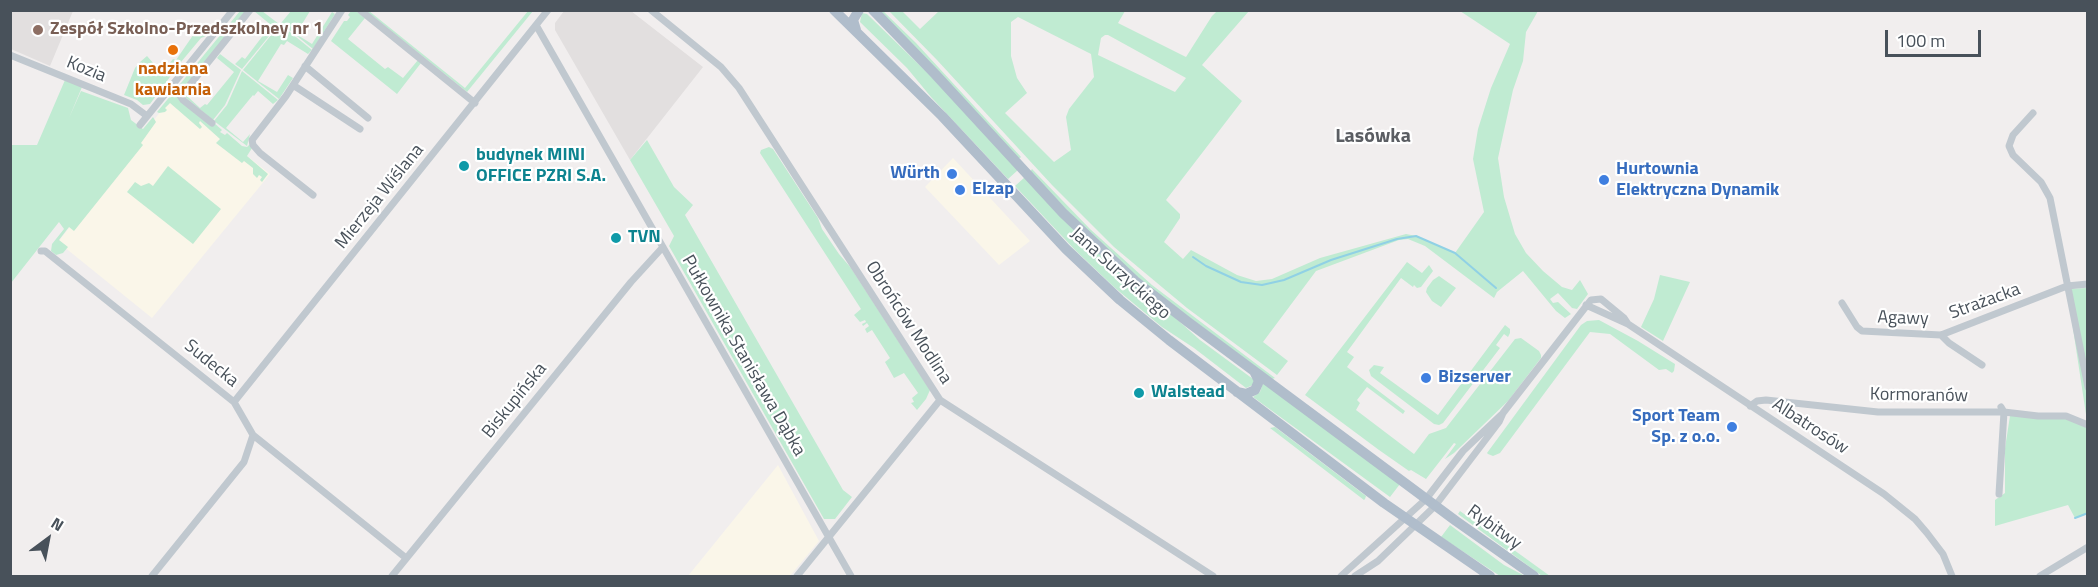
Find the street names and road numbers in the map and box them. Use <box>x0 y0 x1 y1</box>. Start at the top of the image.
street label: Kozia <box>63 52 109 88</box>
street label: Mierzeja Wiślana <box>331 140 429 254</box>
street label: Jana Surzyckiego <box>1065 223 1175 325</box>
street label: Pułkownika Stanisława Dąbka <box>677 252 809 460</box>
street label: Obrońców Modlina <box>860 257 956 389</box>
street label: Strażacka <box>1947 279 2023 325</box>
street label: Agawy <box>1877 307 1929 331</box>
street label: Sudecka <box>180 336 242 392</box>
street label: Biskupińska <box>478 359 552 443</box>
street label: Kormoranów <box>1870 384 1968 408</box>
street label: Albatrosów <box>1768 394 1852 460</box>
street label: Rybitwy <box>1463 501 1525 555</box>

